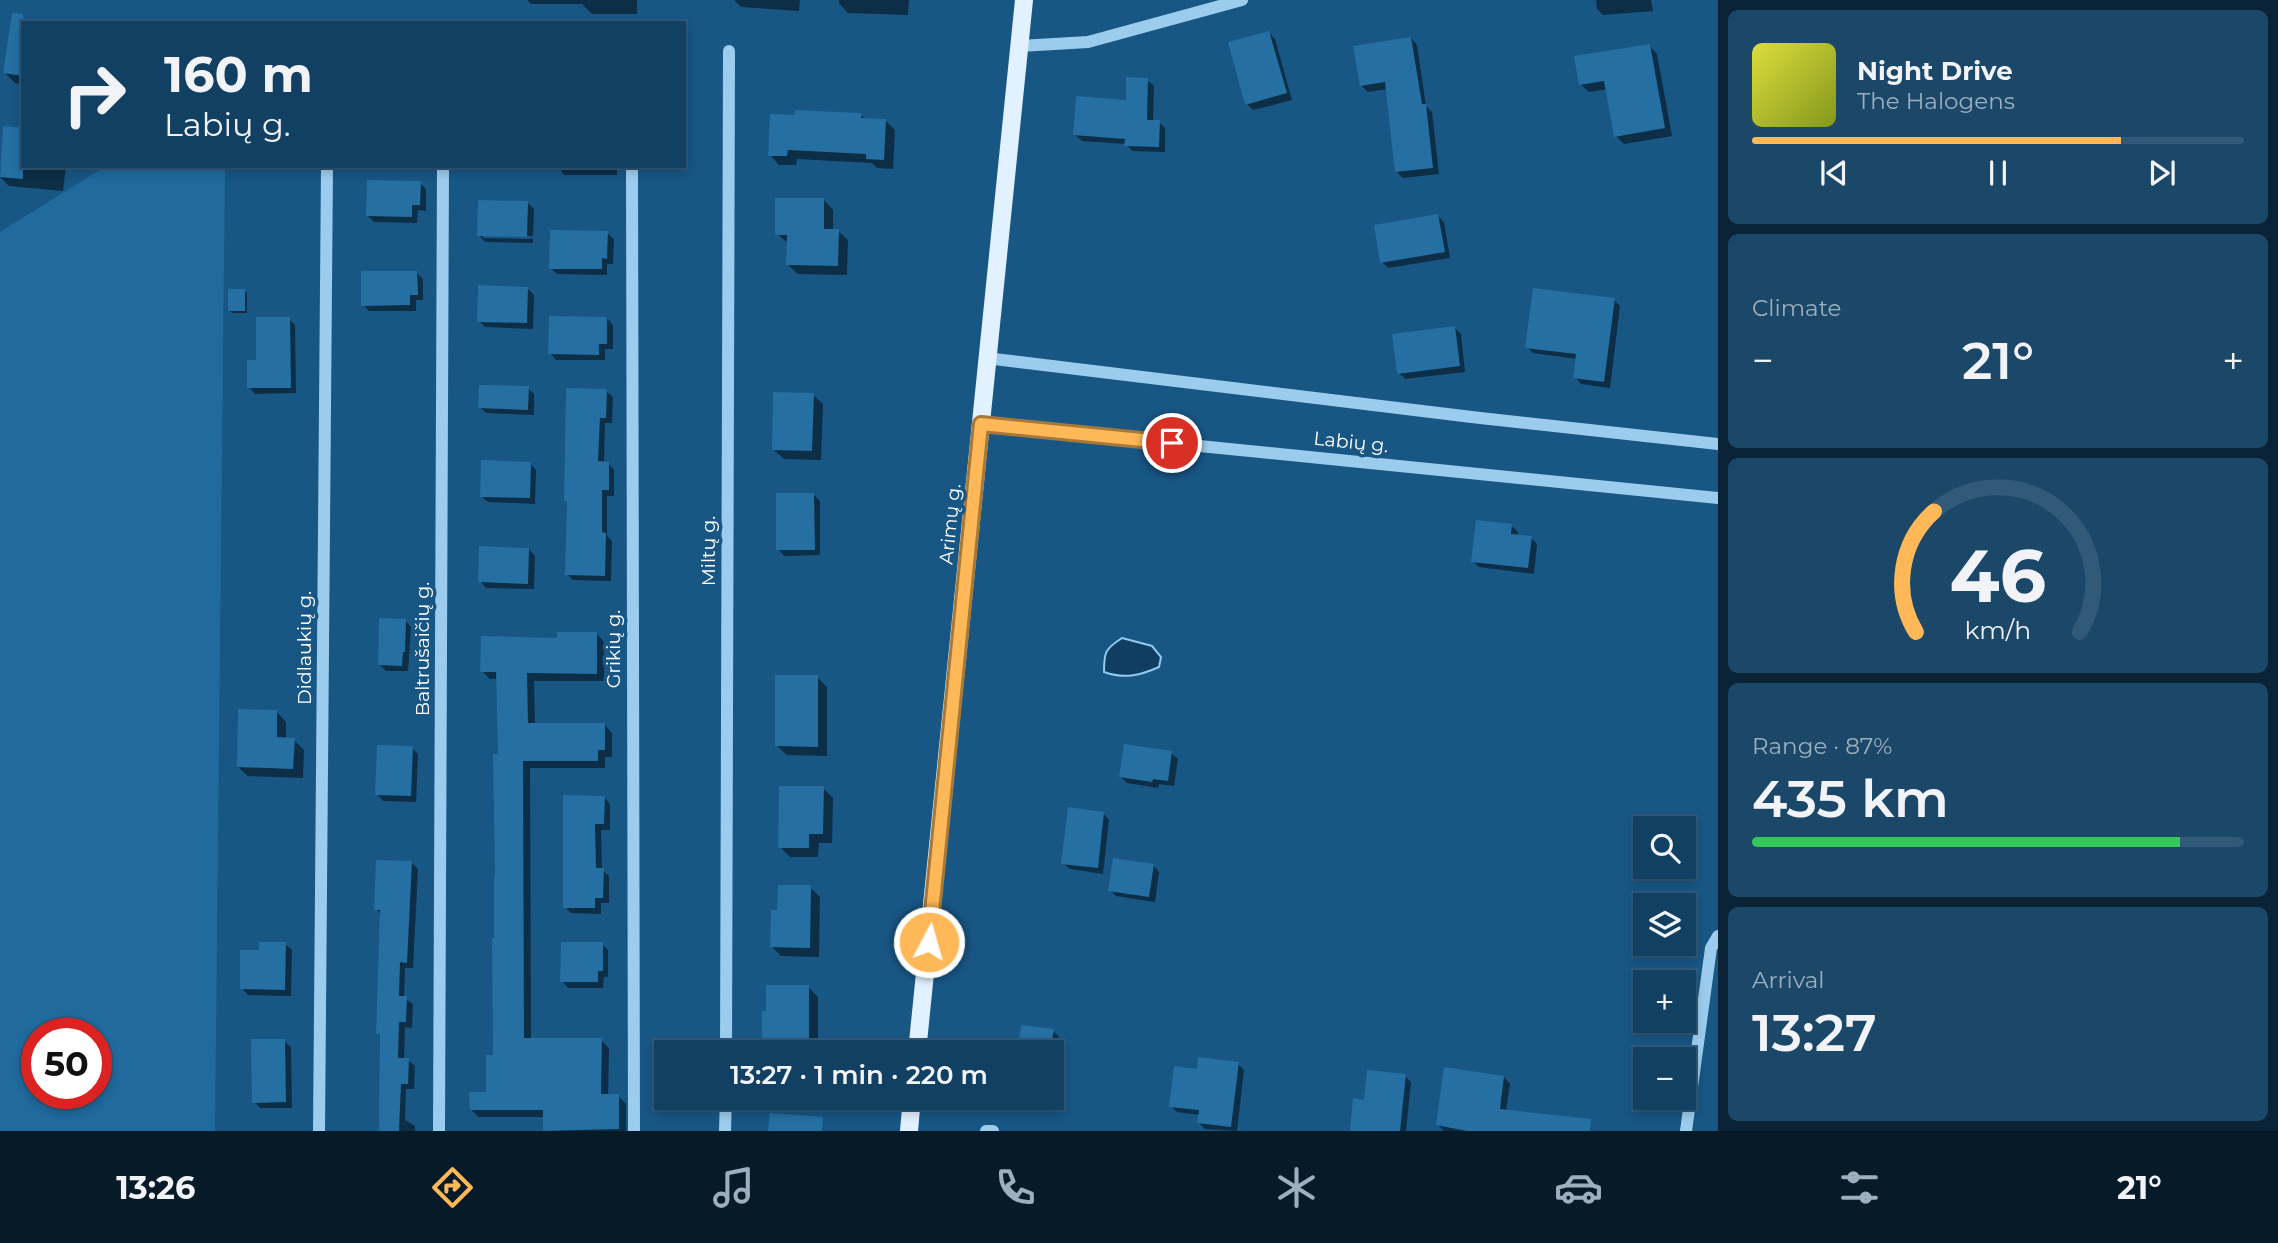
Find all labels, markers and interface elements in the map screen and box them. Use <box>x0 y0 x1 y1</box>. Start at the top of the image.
text: 160 m <box>164 45 313 104</box>
icon: right <box>49 49 140 140</box>
text: Night Drive <box>1857 55 2013 87</box>
text: The Halogens <box>1857 87 2015 115</box>
text: Labių g. <box>164 105 291 144</box>
icon: previous <box>1815 154 1853 192</box>
icon: pause <box>1979 154 2017 192</box>
icon: next <box>2143 154 2181 192</box>
text: Climate <box>1752 294 1841 322</box>
text: 21° <box>1962 329 2034 392</box>
text: − <box>1752 337 1774 384</box>
text: + <box>2222 337 2244 384</box>
pin <box>1142 413 1202 473</box>
icon: arrive <box>1153 424 1191 462</box>
street label: Labių g. <box>1312 427 1390 457</box>
street label: Arimų g. <box>934 482 966 566</box>
street label: Miltų g. <box>697 516 720 586</box>
text: 46 <box>1950 532 2046 620</box>
street label: Baltrušaičių g. <box>411 582 434 716</box>
street label: Didlaukių g. <box>293 591 316 705</box>
street label: Grikių g. <box>602 610 625 688</box>
text: km/h <box>1965 614 2031 644</box>
text: Range · 87% <box>1752 732 1892 760</box>
text: 435 km <box>1752 767 1949 830</box>
map controls <box>1633 816 1696 1110</box>
button: search <box>1633 816 1696 879</box>
button: layers <box>1633 893 1696 956</box>
position arrow <box>892 905 966 979</box>
text: Arrival <box>1752 966 1825 994</box>
button: + <box>1633 970 1696 1033</box>
text: 13:27 <box>1752 1001 1877 1064</box>
speed limit sign: 50 <box>21 1018 112 1109</box>
button: − <box>1633 1047 1696 1110</box>
text: 13:27 · 1 min · 220 m <box>730 1059 988 1091</box>
icon: directions <box>428 1163 477 1212</box>
icon: music <box>709 1163 758 1212</box>
icon: phone <box>991 1163 1040 1212</box>
icon: climate <box>1272 1163 1321 1212</box>
icon: car <box>1554 1163 1603 1212</box>
icon: filters <box>1835 1163 1884 1212</box>
text: 13:26 <box>116 1168 195 1207</box>
text: 21° <box>2117 1168 2162 1207</box>

